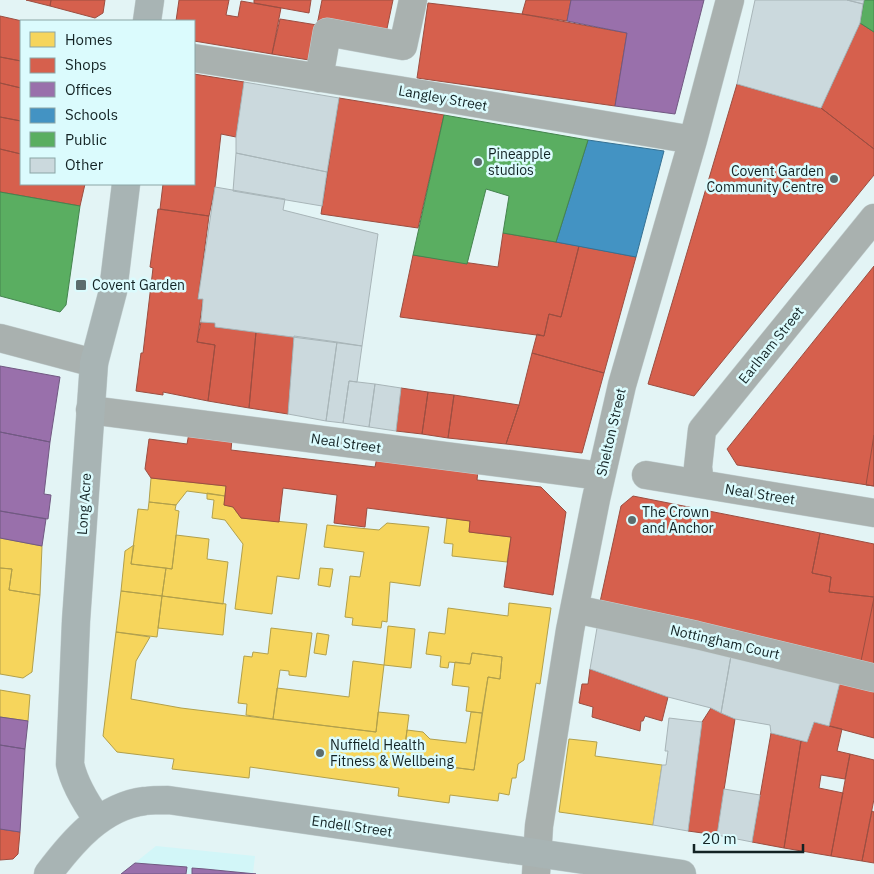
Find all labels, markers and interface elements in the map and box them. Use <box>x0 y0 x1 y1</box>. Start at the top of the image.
legend <box>20 20 195 185</box>
text: Homes <box>65 30 113 49</box>
text: Shops <box>65 55 107 74</box>
text: Offices <box>65 80 112 99</box>
street label: Langley Street <box>397 81 489 115</box>
text: Schools <box>65 105 118 124</box>
text: Public <box>65 130 107 149</box>
place label: Pineapple studios <box>488 145 551 179</box>
text: Other <box>65 155 104 174</box>
marker: Pineapple studios <box>472 156 484 168</box>
place label: Covent Garden Community Centre <box>706 162 824 196</box>
marker: Covent Garden Community Centre <box>828 173 840 185</box>
place label: Covent Garden <box>92 276 185 294</box>
marker: Covent Garden <box>74 278 88 292</box>
street label: Earlham Street <box>734 303 808 387</box>
street label: Shelton Street <box>592 386 630 478</box>
street label: Neal Street <box>310 429 382 457</box>
street label: Long Acre <box>73 472 95 536</box>
street label: Neal Street <box>724 480 796 508</box>
place label: The Crown and Anchor <box>642 503 714 537</box>
marker: The Crown and Anchor <box>626 514 638 526</box>
street label: Nottingham Court <box>668 621 782 663</box>
place label: Nuffield Health Fitness & Wellbeing <box>330 736 455 770</box>
marker: Nuffield Health Fitness & Wellbeing <box>314 747 326 759</box>
street label: Endell Street <box>311 811 394 841</box>
scale bar <box>694 822 803 854</box>
text: 20 m <box>702 829 737 848</box>

